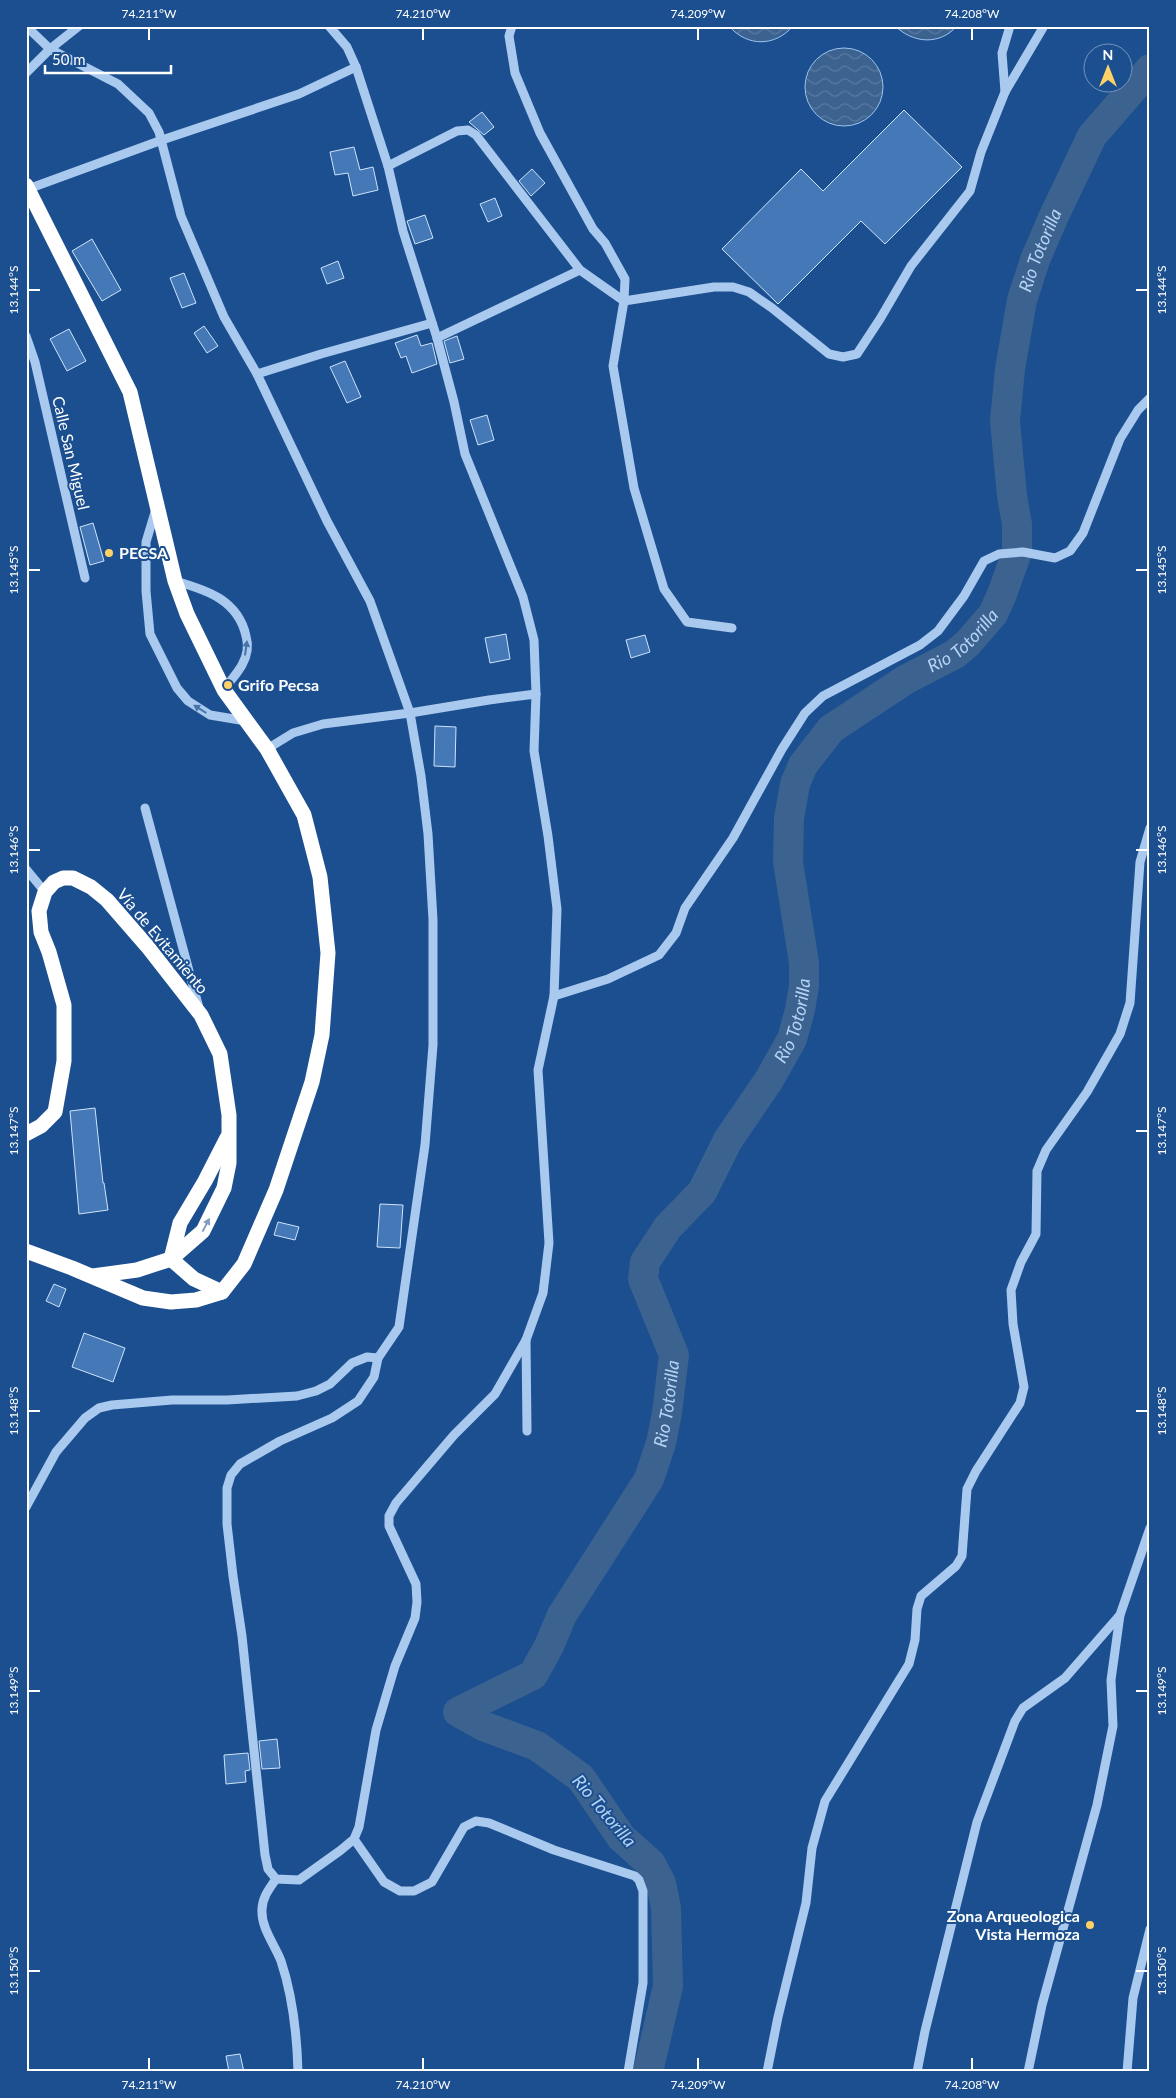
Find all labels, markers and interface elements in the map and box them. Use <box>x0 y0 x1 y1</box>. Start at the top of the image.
text: 74.211°W <box>121 6 177 21</box>
text: 74.210°W <box>395 6 451 21</box>
text: 74.209°W <box>670 6 726 21</box>
text: 74.208°W <box>944 6 1000 21</box>
scale bar <box>45 42 171 74</box>
north arrow <box>1084 42 1134 92</box>
text: N <box>1103 46 1113 63</box>
text: 50 m <box>52 50 86 68</box>
water label: Rio Totorilla <box>1013 205 1066 294</box>
text: 13.144°S <box>6 265 21 315</box>
text: 13.144°S <box>1154 265 1169 315</box>
street label: Calle San Miguel <box>49 394 94 512</box>
place label: PECSA <box>119 543 169 562</box>
text: 13.145°S <box>6 545 21 595</box>
text: 13.145°S <box>1154 545 1169 595</box>
marker: PECSA <box>103 547 115 559</box>
water label: Rio Totorilla <box>923 604 1003 676</box>
one-way arrow <box>242 640 250 656</box>
place label: Grifo Pecsa <box>238 675 319 694</box>
marker: Grifo Pecsa <box>222 679 234 691</box>
one-way arrow <box>194 704 207 714</box>
text: 13.146°S <box>6 825 21 875</box>
text: 13.146°S <box>1154 825 1169 875</box>
street label: Vía de Evitamiento <box>114 884 213 997</box>
water label: Rio Totorilla <box>769 979 814 1067</box>
text: 13.147°S <box>6 1106 21 1156</box>
text: 13.147°S <box>1154 1106 1169 1156</box>
one-way arrow <box>202 1217 210 1232</box>
water label: Rio Totorilla <box>648 1359 683 1449</box>
text: 13.148°S <box>6 1386 21 1436</box>
text: 13.148°S <box>1154 1386 1169 1436</box>
text: 13.149°S <box>6 1666 21 1716</box>
text: 13.149°S <box>1154 1666 1169 1716</box>
water label: Rio Totorilla <box>568 1770 641 1851</box>
place label: Zona Arqueologica Vista Hermoza <box>947 1906 1080 1943</box>
marker: Zona Arqueologica Vista Hermoza <box>1084 1919 1096 1931</box>
text: 13.150°S <box>6 1946 21 1996</box>
text: 13.150°S <box>1154 1946 1169 1996</box>
text: 74.211°W <box>121 2077 177 2092</box>
text: 74.210°W <box>395 2077 451 2092</box>
text: 74.209°W <box>670 2077 726 2092</box>
text: 74.208°W <box>944 2077 1000 2092</box>

